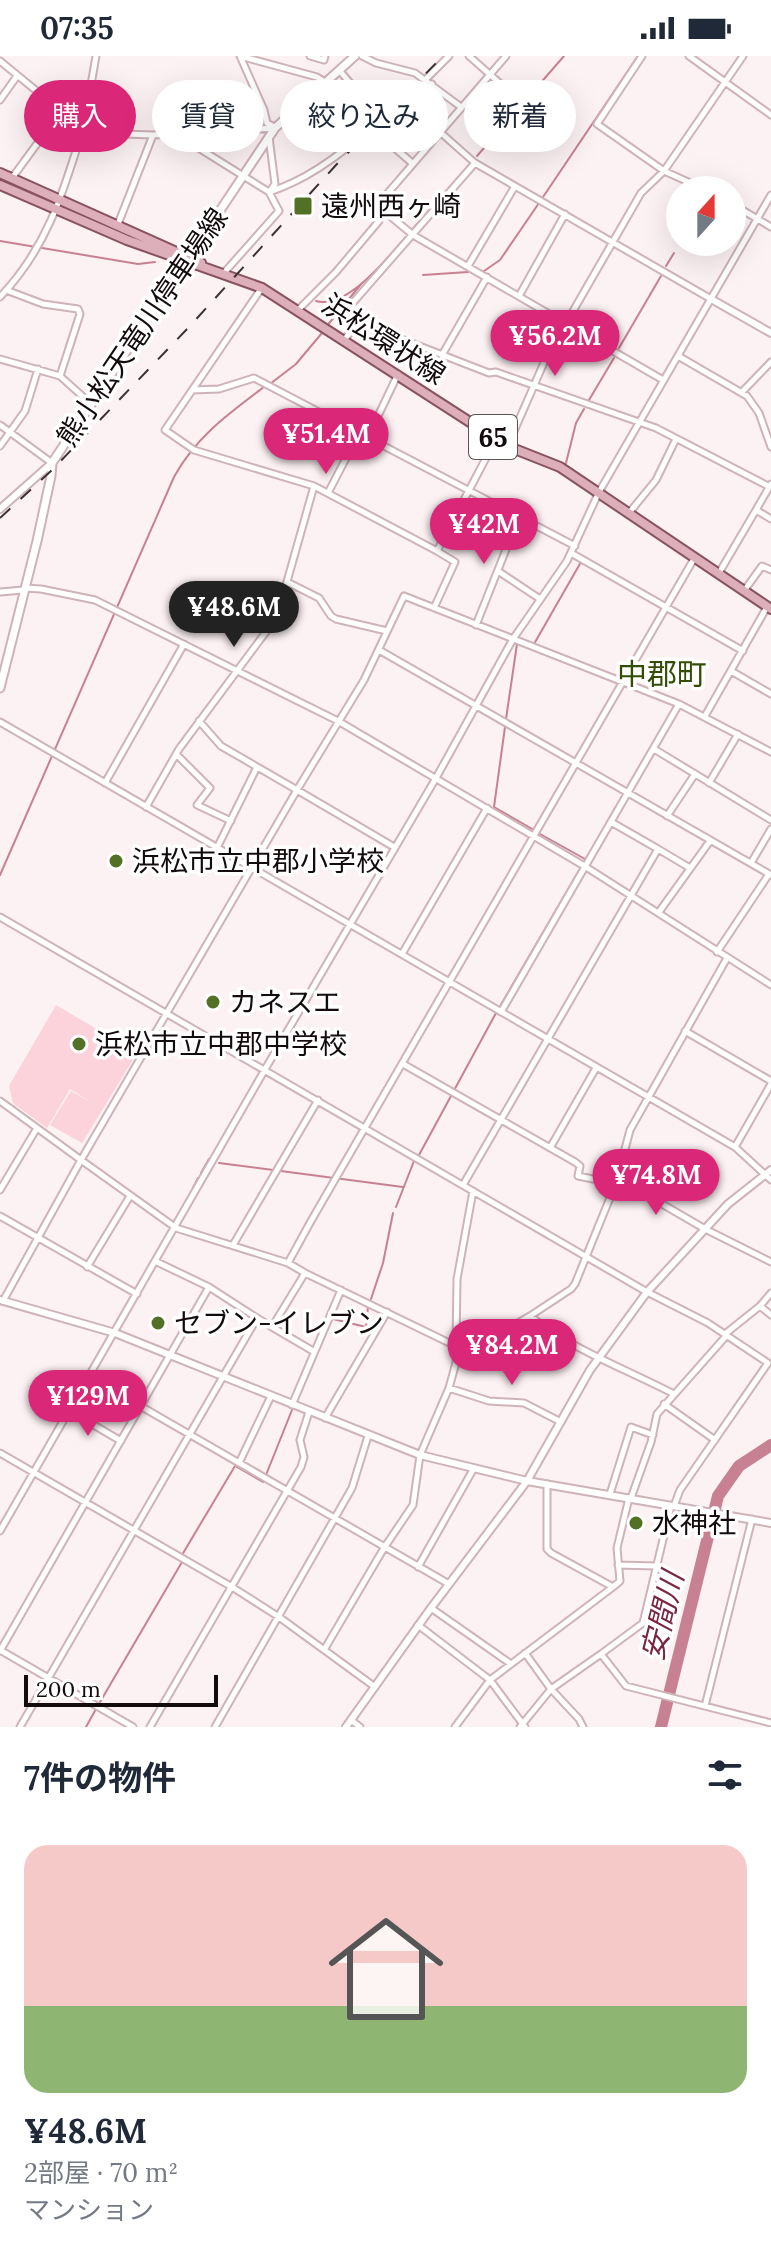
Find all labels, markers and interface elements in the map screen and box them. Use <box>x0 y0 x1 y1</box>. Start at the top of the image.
text: 07:35 <box>40 9 114 47</box>
chip: 購入 <box>24 80 136 152</box>
chip: 賃貸 <box>152 80 264 152</box>
chip: 絞り込み <box>280 80 448 152</box>
chip: 新着 <box>464 80 576 152</box>
north arrow <box>666 176 746 256</box>
map controls <box>666 176 746 256</box>
place label: 遠州西ヶ崎 <box>321 188 461 224</box>
marker: 遠州西ヶ崎 <box>292 195 314 217</box>
street label: 熊小松天竜川停車場線 <box>49 201 235 453</box>
street label: 浜松環状線 <box>315 286 453 392</box>
pin: ¥56.2M <box>490 310 620 378</box>
text: ¥56.2M <box>509 319 601 352</box>
pin: ¥51.4M <box>261 408 391 476</box>
road number: 65 <box>469 415 517 459</box>
text: ¥51.4M <box>282 417 370 450</box>
pin: ¥42M <box>437 498 531 566</box>
text: ¥42M <box>448 507 520 540</box>
pin: ¥48.6M <box>169 581 299 649</box>
text: ¥48.6M <box>187 590 281 623</box>
district label: 中郡町 <box>617 655 707 693</box>
place label: 浜松市立中郡小学校 <box>132 843 384 879</box>
marker: 浜松市立中郡小学校 <box>107 852 125 870</box>
place label: カネスエ <box>229 984 341 1020</box>
marker: カネスエ <box>204 993 222 1011</box>
place label: 浜松市立中郡中学校 <box>95 1026 347 1062</box>
marker: 浜松市立中郡中学校 <box>70 1035 88 1053</box>
pin: ¥74.8M <box>591 1149 721 1217</box>
text: ¥74.8M <box>611 1158 701 1191</box>
place label: セブン-イレブン <box>174 1305 384 1341</box>
marker: セブン-イレブン <box>149 1314 167 1332</box>
pin: ¥84.2M <box>447 1319 577 1387</box>
text: ¥84.2M <box>465 1328 559 1361</box>
pin: ¥129M <box>32 1370 144 1438</box>
text: ¥129M <box>46 1379 130 1412</box>
place label: 水神社 <box>652 1505 736 1541</box>
marker: 水神社 <box>627 1514 645 1532</box>
water label: 安間川 <box>633 1565 692 1664</box>
scale bar <box>24 1671 218 1707</box>
text: 200 m <box>36 1675 101 1703</box>
icon: filters <box>703 1753 747 1797</box>
text: 7件の物件 <box>24 1756 176 1799</box>
icon: home <box>314 1897 458 2041</box>
text: ¥48.6M <box>24 2109 147 2152</box>
text: 2部屋 · 70 m² <box>24 2156 178 2189</box>
text: マンション <box>24 2193 154 2226</box>

